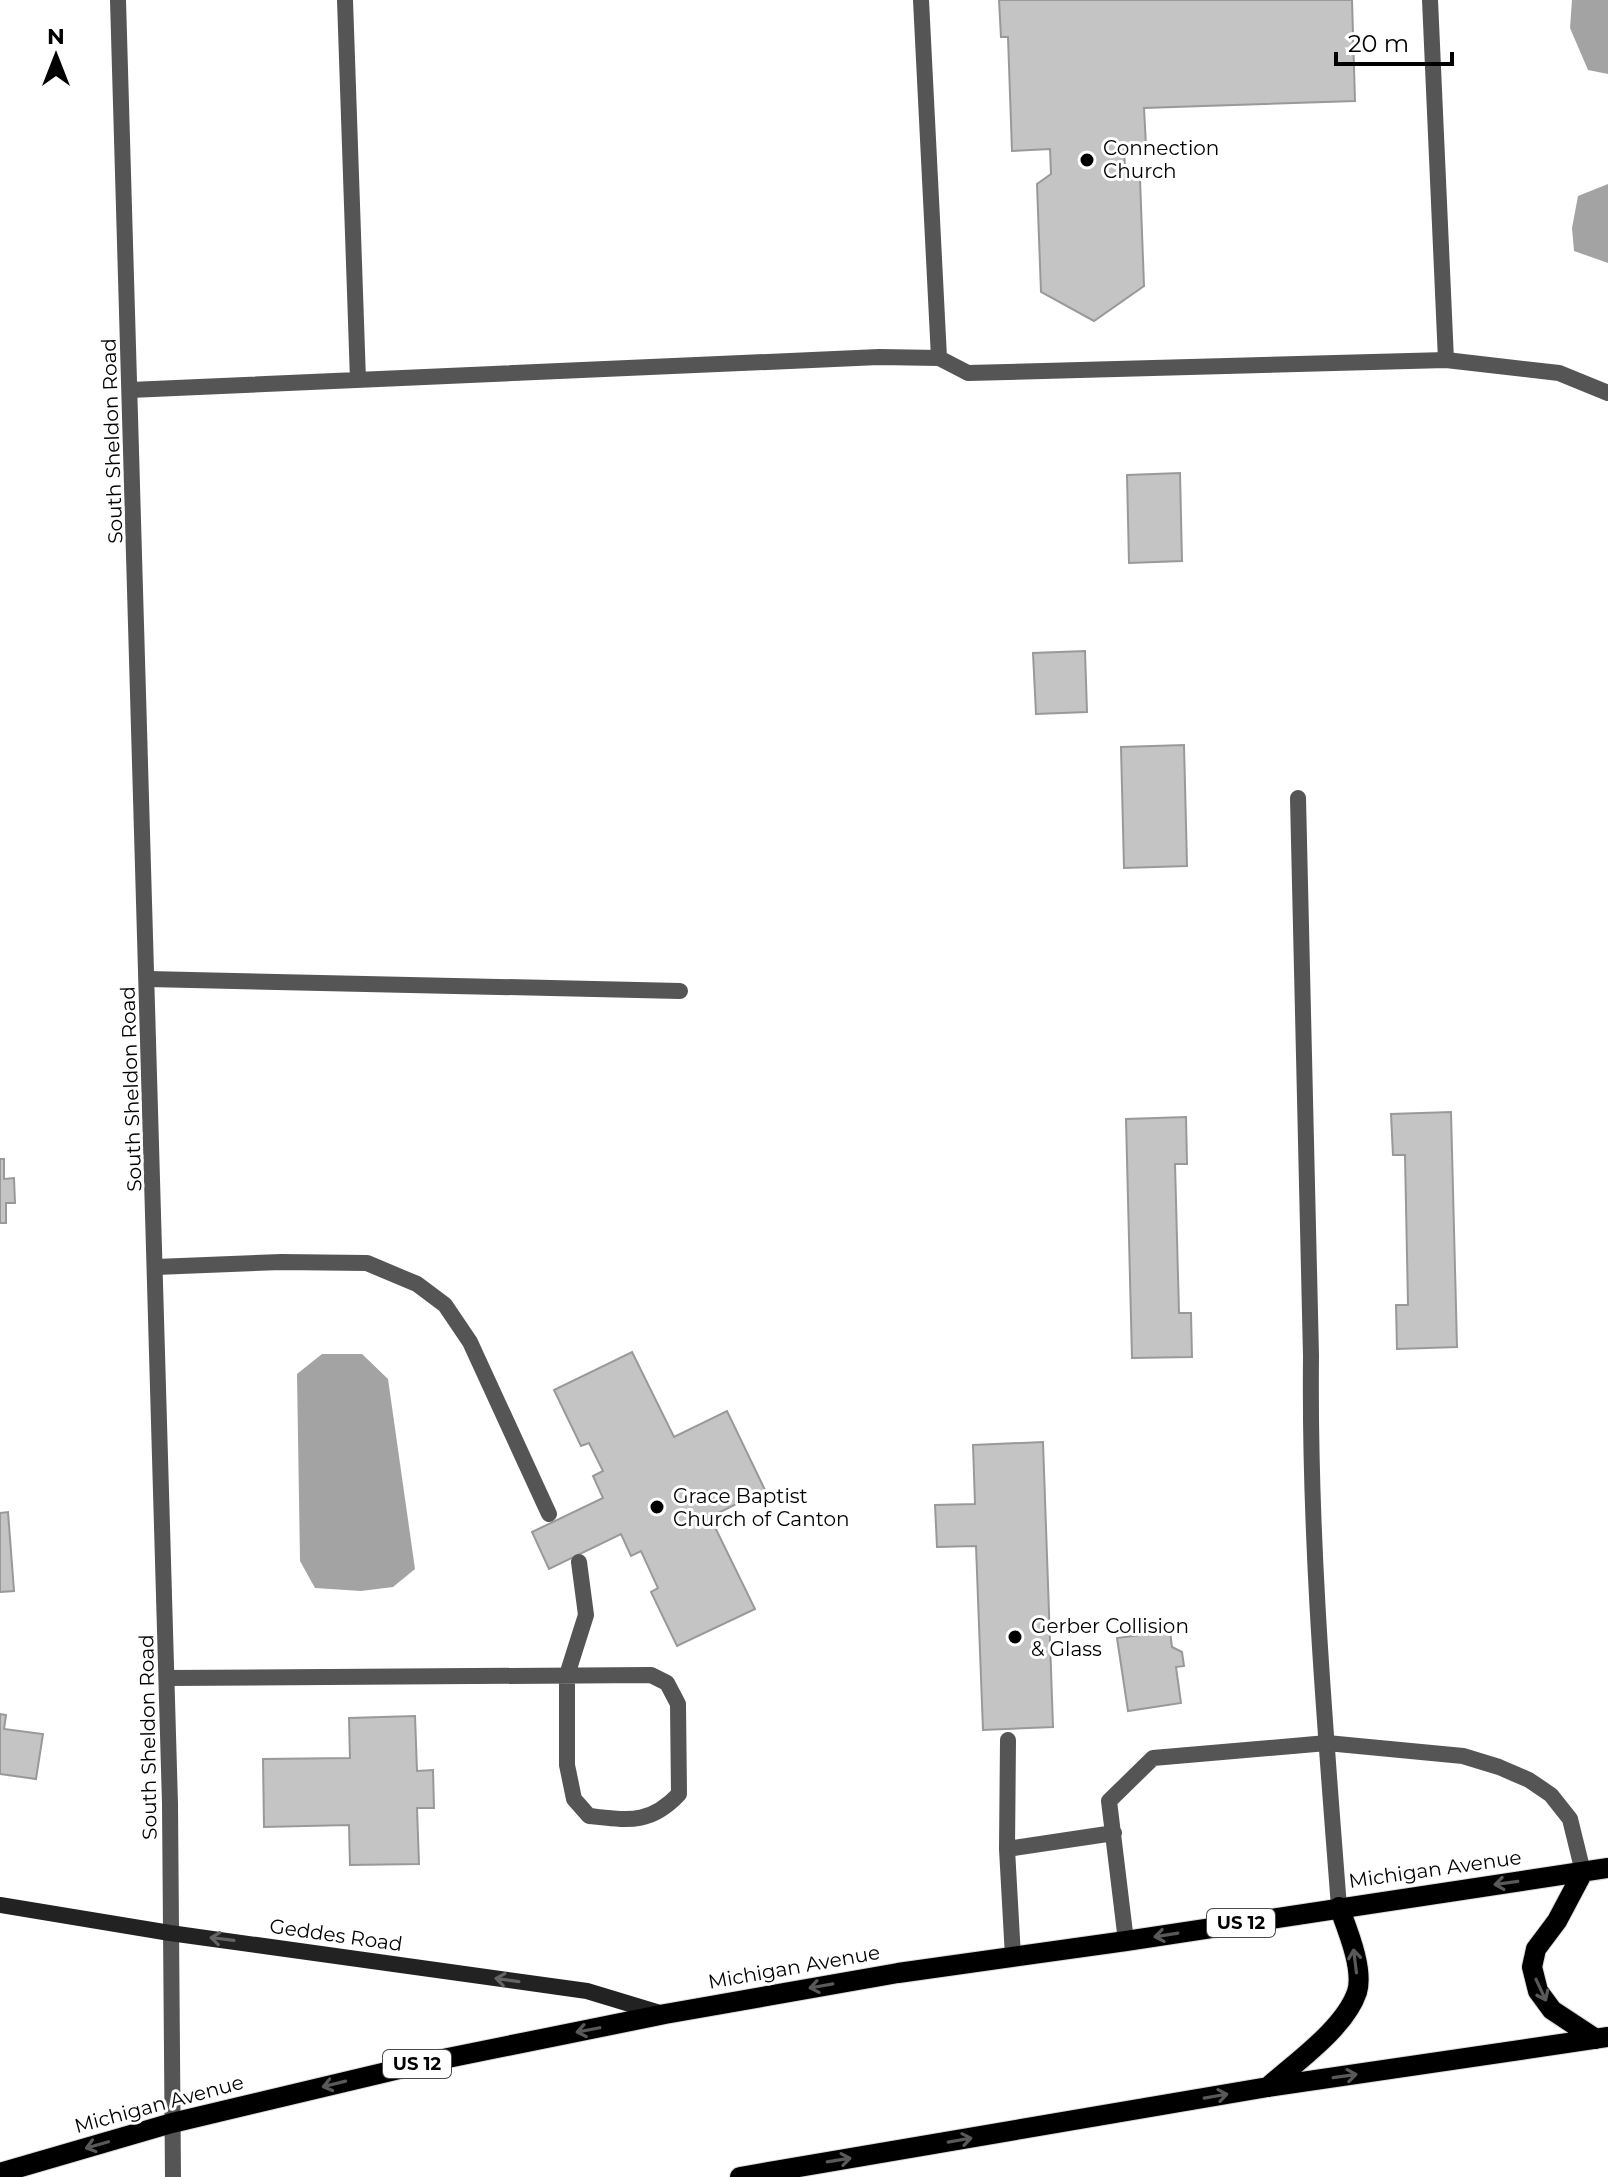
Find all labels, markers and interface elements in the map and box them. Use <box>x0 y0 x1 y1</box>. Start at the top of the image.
north arrow <box>16 16 96 96</box>
scale bar <box>1336 16 1452 66</box>
text: N <box>47 23 65 50</box>
text: 20 m <box>1348 29 1409 58</box>
place label: Connection Church <box>1103 136 1219 183</box>
marker: Connection Church <box>1078 151 1096 169</box>
street label: South Sheldon Road <box>96 338 128 544</box>
street label: South Sheldon Road <box>115 986 147 1192</box>
place label: Grace Baptist Church of Canton <box>673 1484 849 1531</box>
marker: Grace Baptist Church of Canton <box>648 1498 666 1516</box>
place label: Gerber Collision & Glass <box>1031 1614 1189 1661</box>
marker: Gerber Collision & Glass <box>1006 1628 1024 1646</box>
street label: South Sheldon Road <box>134 1634 162 1840</box>
street label: Michigan Avenue <box>1347 1845 1523 1893</box>
one-way arrow <box>1494 1876 1519 1891</box>
road number: US 12 <box>1207 1909 1275 1937</box>
street label: Geddes Road <box>268 1914 404 1956</box>
one-way arrow <box>1154 1928 1179 1943</box>
one-way arrow <box>210 1931 235 1946</box>
street label: Michigan Avenue <box>706 1940 882 1994</box>
one-way arrow <box>1347 1949 1362 1974</box>
one-way arrow <box>495 1972 520 1987</box>
one-way arrow <box>1534 1977 1549 2002</box>
one-way arrow <box>809 1980 835 1995</box>
one-way arrow <box>576 2023 601 2038</box>
road number: US 12 <box>383 2050 451 2078</box>
one-way arrow <box>1332 2068 1358 2083</box>
street label: Michigan Avenue <box>72 2070 246 2138</box>
one-way arrow <box>322 2078 347 2093</box>
one-way arrow <box>1203 2087 1228 2102</box>
one-way arrow <box>947 2131 972 2146</box>
one-way arrow <box>85 2138 111 2153</box>
one-way arrow <box>826 2152 851 2167</box>

